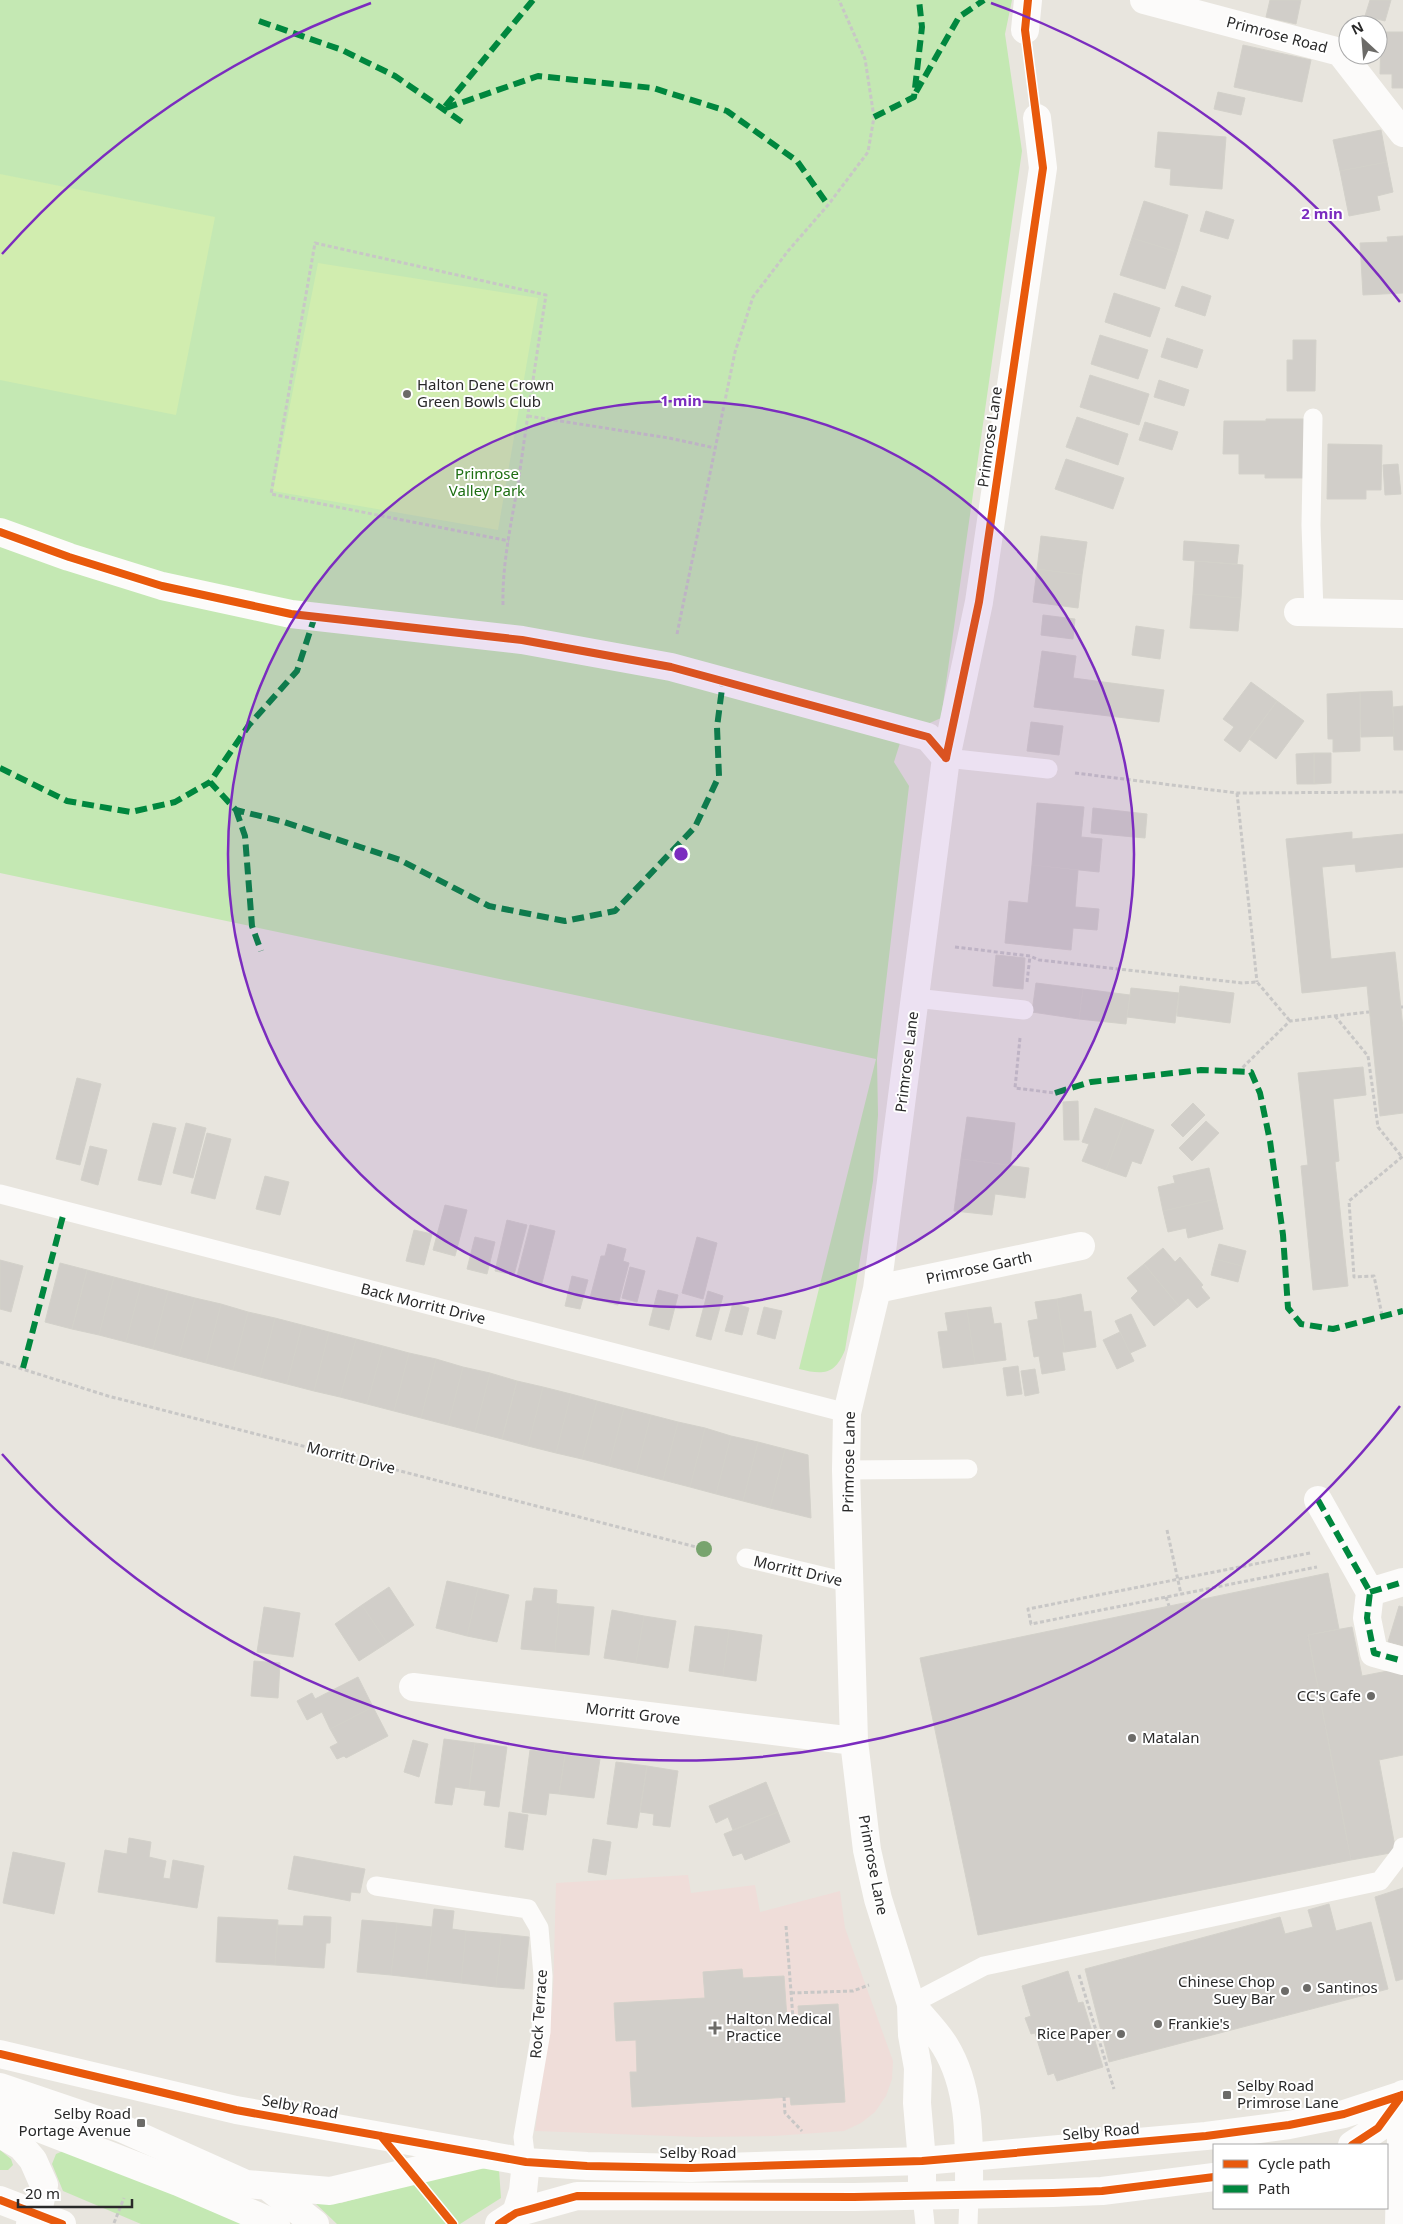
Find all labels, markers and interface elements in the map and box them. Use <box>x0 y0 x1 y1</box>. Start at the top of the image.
street label: Primrose Road <box>1225 11 1330 57</box>
north arrow <box>1338 15 1388 65</box>
text: N <box>1348 17 1366 39</box>
text: 2 min <box>1301 203 1343 223</box>
place label: Halton Dene Crown Green Bowls Club <box>417 374 554 411</box>
street label: Primrose Lane <box>972 385 1006 489</box>
marker: Halton Dene Crown Green Bowls Club <box>401 388 413 400</box>
text: 1 min <box>660 390 702 410</box>
park label: Primrose Valley Park <box>449 463 525 500</box>
centre of rings <box>672 845 690 863</box>
street label: Primrose Lane <box>890 1010 922 1114</box>
street label: Primrose Garth <box>924 1246 1034 1288</box>
street label: Back Morritt Drive <box>359 1278 488 1328</box>
street label: Primrose Lane <box>837 1411 859 1513</box>
street label: Morritt Drive <box>305 1436 398 1478</box>
street label: Morritt Drive <box>752 1550 845 1590</box>
place label: CC's Cafe <box>1297 1685 1361 1705</box>
marker: CC's Cafe <box>1365 1690 1377 1702</box>
street label: Morritt Grove <box>585 1697 682 1729</box>
place label: Matalan <box>1142 1727 1199 1747</box>
marker: Matalan <box>1126 1732 1138 1744</box>
street label: Primrose Lane <box>854 1813 893 1917</box>
street label: Rock Terrace <box>525 1969 551 2059</box>
place label: Chinese Chop Suey Bar <box>1178 1971 1275 2008</box>
place label: Santinos <box>1317 1977 1378 1997</box>
marker: Santinos <box>1301 1982 1313 1994</box>
marker: Chinese Chop Suey Bar <box>1279 1985 1291 1997</box>
place label: Halton Medical Practice <box>726 2008 832 2045</box>
place label: Frankie's <box>1168 2013 1230 2033</box>
marker: Frankie's <box>1152 2018 1164 2030</box>
marker: Halton Medical Practice <box>708 2021 722 2035</box>
place label: Rice Paper <box>1037 2023 1111 2043</box>
marker: Rice Paper <box>1115 2028 1127 2040</box>
place label: Selby Road Primrose Lane <box>1237 2075 1339 2112</box>
street label: Selby Road <box>260 2089 340 2123</box>
marker: Selby Road Primrose Lane <box>1221 2089 1233 2101</box>
place label: Selby Road Portage Avenue <box>19 2103 131 2140</box>
marker: Selby Road Portage Avenue <box>135 2117 147 2129</box>
street label: Selby Road <box>1062 2118 1140 2144</box>
street label: Selby Road <box>659 2142 737 2162</box>
legend <box>1213 2144 1388 2209</box>
text: Cycle path <box>1258 2153 1331 2173</box>
scale bar <box>18 2176 131 2208</box>
text: Path <box>1258 2178 1290 2198</box>
text: 20 m <box>25 2183 60 2203</box>

